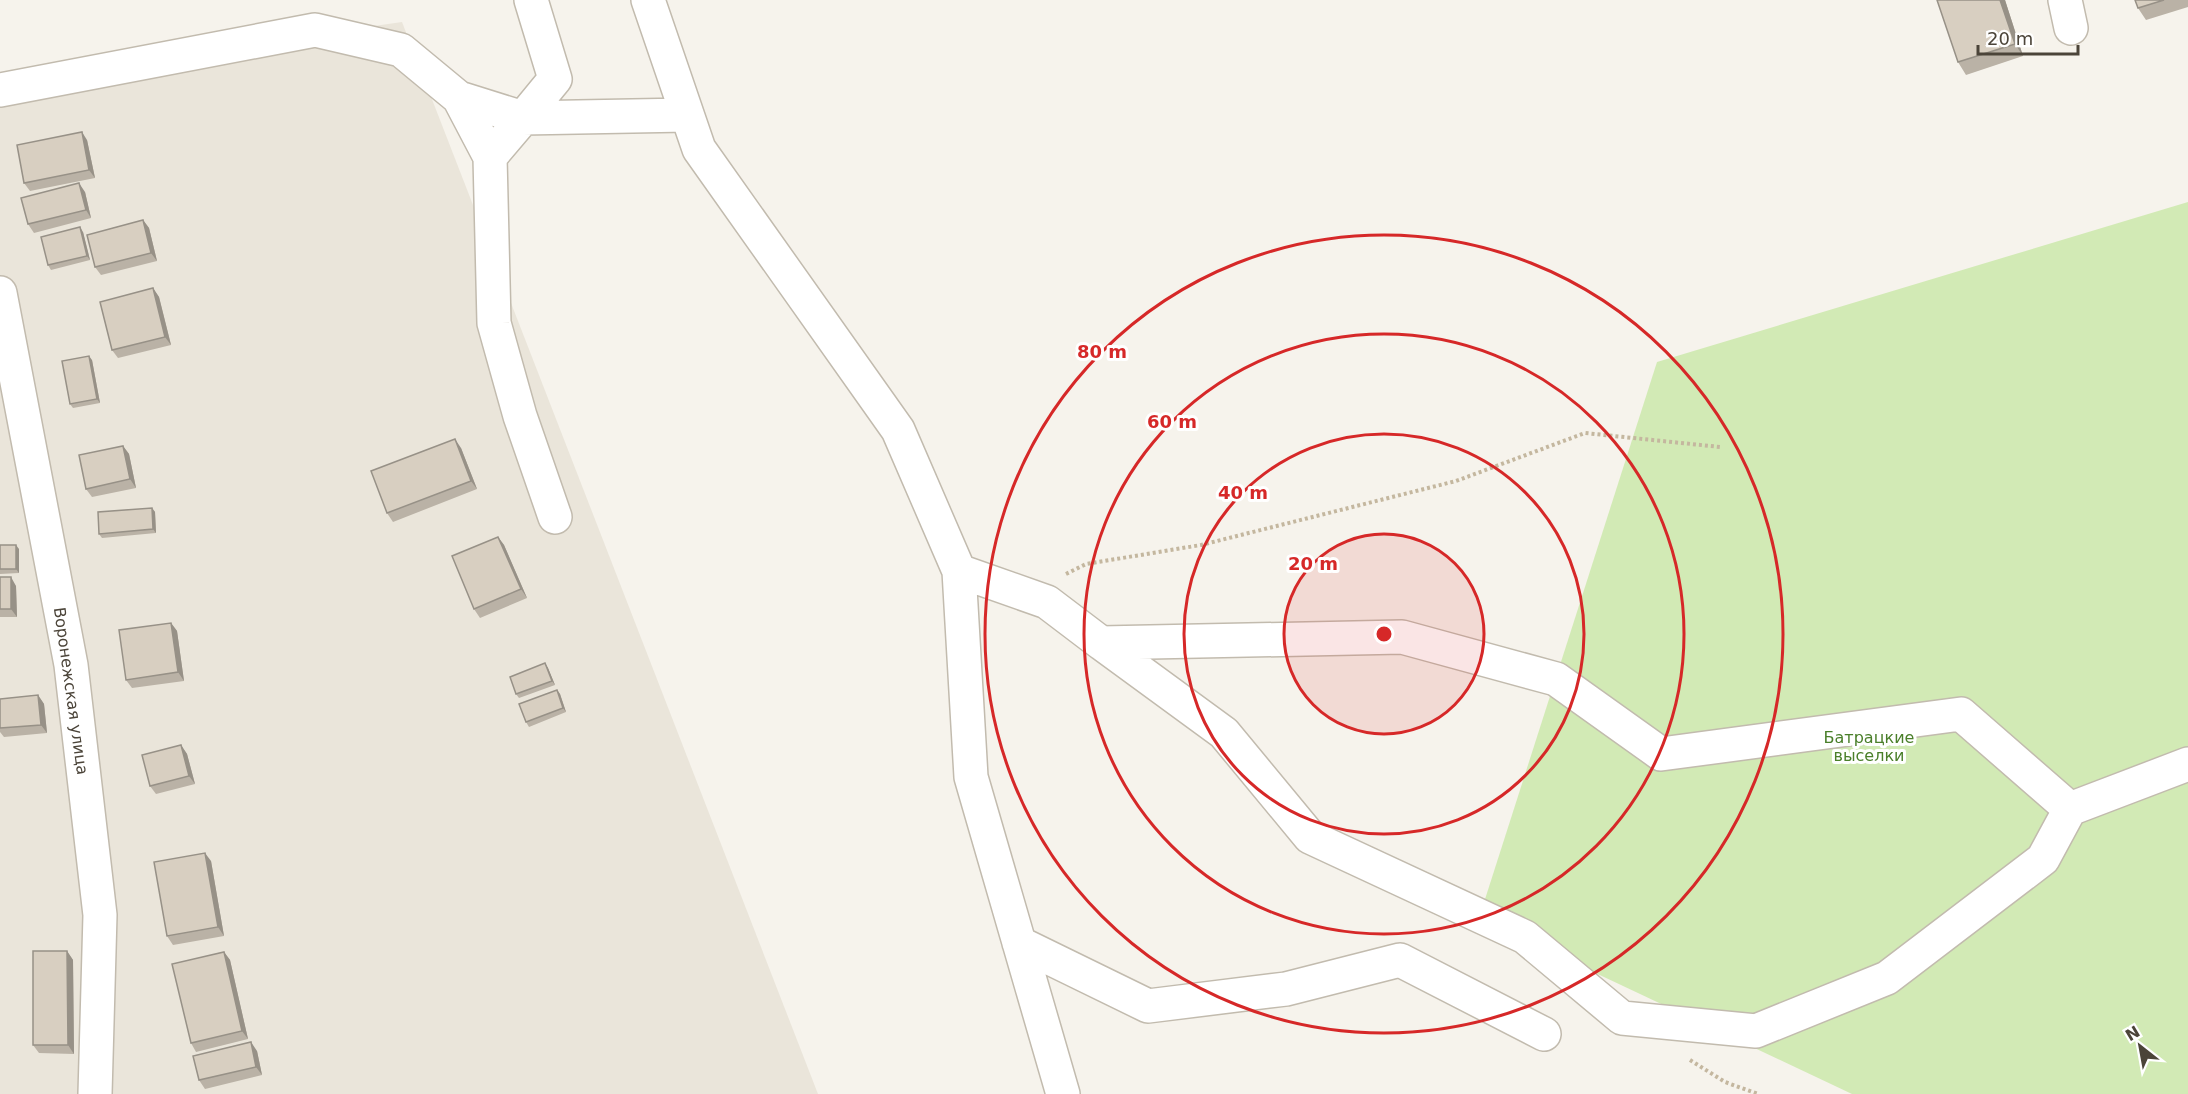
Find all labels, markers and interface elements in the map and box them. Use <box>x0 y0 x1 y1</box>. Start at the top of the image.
scale bar <box>1978 18 2078 56</box>
text: 20 m <box>1987 28 2033 49</box>
text: 80 m <box>1077 341 1127 362</box>
text: 60 m <box>1147 411 1197 432</box>
text: 40 m <box>1218 482 1268 503</box>
text: 20 m <box>1288 553 1338 574</box>
street label: Воронежская улица <box>50 606 92 776</box>
centre of rings <box>1374 624 1394 644</box>
park label: Батрацкие выселки <box>1824 728 1914 765</box>
north arrow <box>2110 1016 2170 1076</box>
text: N <box>2122 1022 2143 1045</box>

